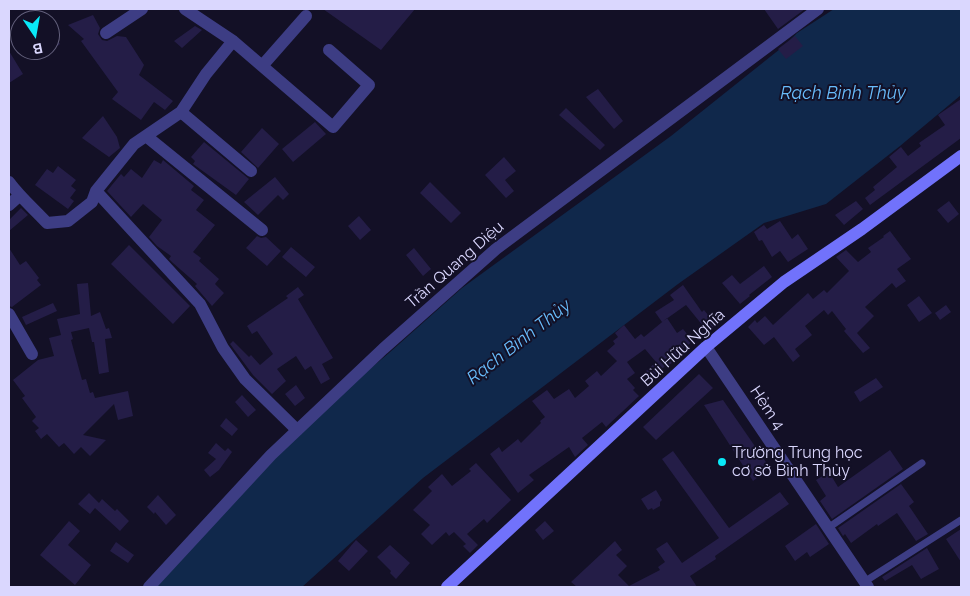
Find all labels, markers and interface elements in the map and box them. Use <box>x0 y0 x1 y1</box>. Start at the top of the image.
north arrow <box>10 10 60 60</box>
text: B <box>32 40 44 58</box>
water label: Rạch Bình Thủy <box>780 83 906 105</box>
street label: Trần Quang Diệu <box>402 217 508 313</box>
water label: Rạch Bình Thủy <box>463 295 575 389</box>
street label: Bùi Hữu Nghĩa <box>637 305 729 391</box>
street label: Hẻm 4 <box>745 382 789 434</box>
place label: Trường Trung học cơ sở Bình Thủy <box>732 443 863 481</box>
marker: Trường Trung học cơ sở Bình Thủy <box>716 456 728 468</box>

